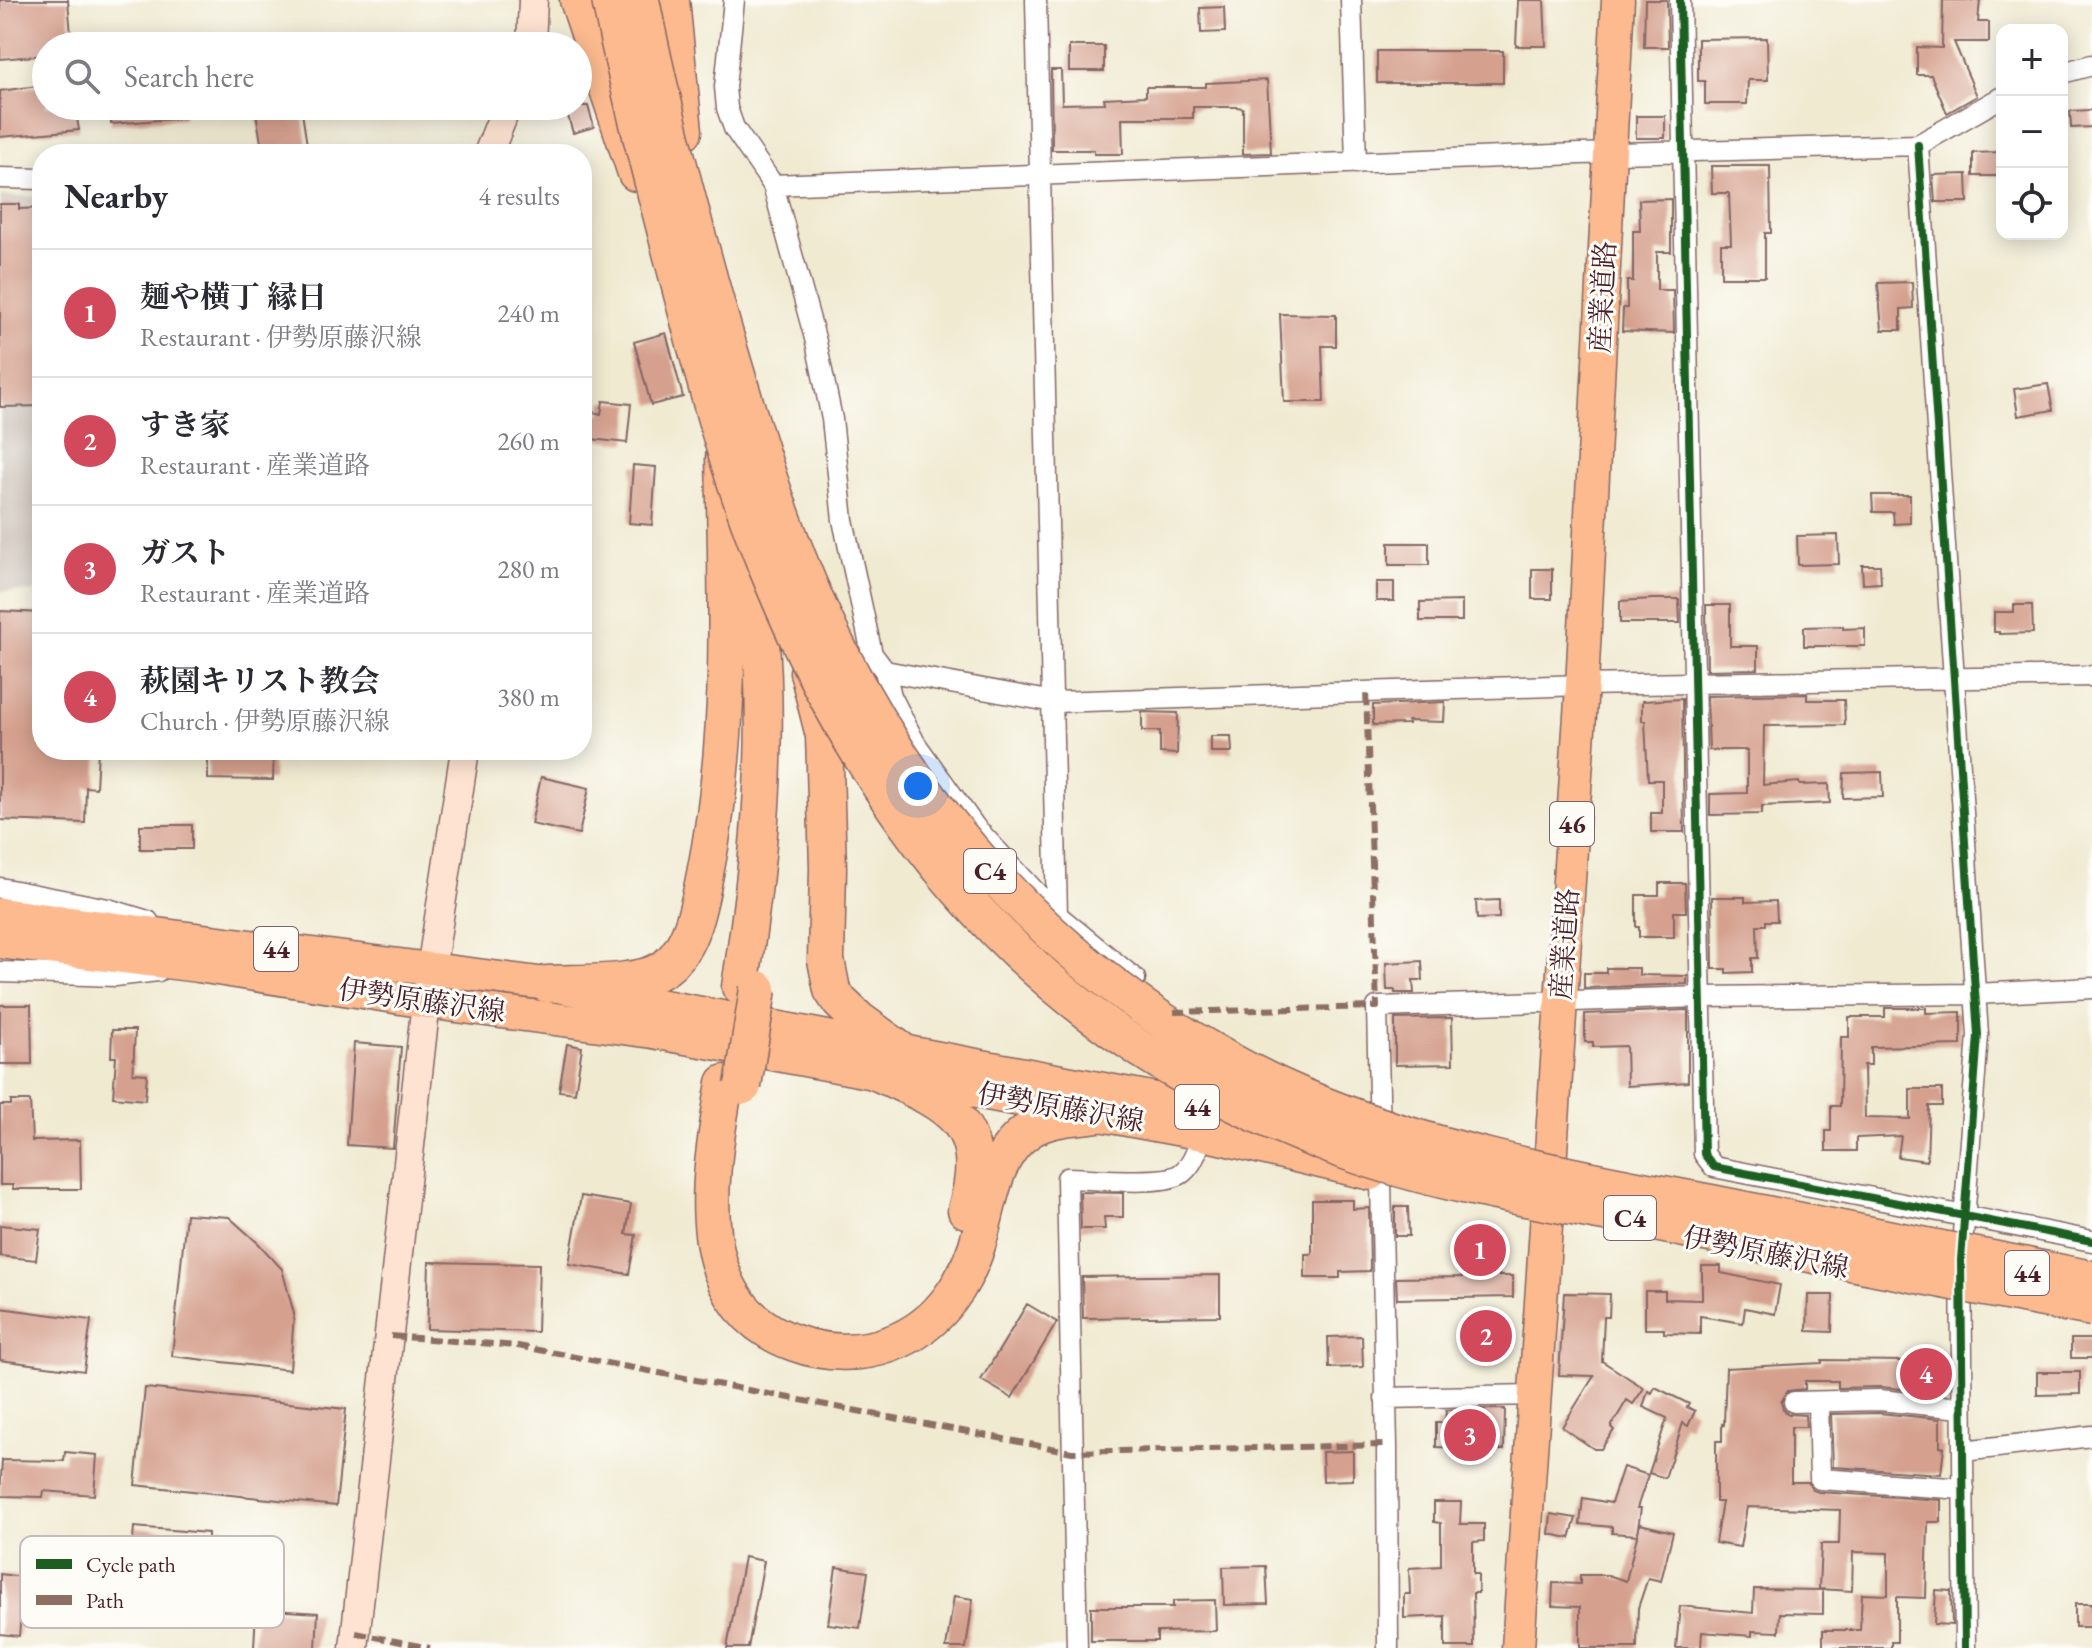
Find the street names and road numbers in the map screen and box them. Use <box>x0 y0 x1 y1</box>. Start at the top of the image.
street label: 産業道路 <box>1581 240 1623 354</box>
road number: 46 <box>1550 802 1594 846</box>
road number: C4 <box>964 849 1016 893</box>
street label: 産業道路 <box>1542 887 1586 1001</box>
road number: 44 <box>254 927 298 971</box>
street label: 伊勢原藤沢線 <box>336 970 508 1030</box>
street label: 伊勢原藤沢線 <box>975 1075 1147 1139</box>
road number: 44 <box>1175 1085 1219 1129</box>
road number: C4 <box>1604 1196 1656 1240</box>
street label: 伊勢原藤沢線 <box>1680 1218 1852 1286</box>
road number: 44 <box>2005 1251 2049 1295</box>

